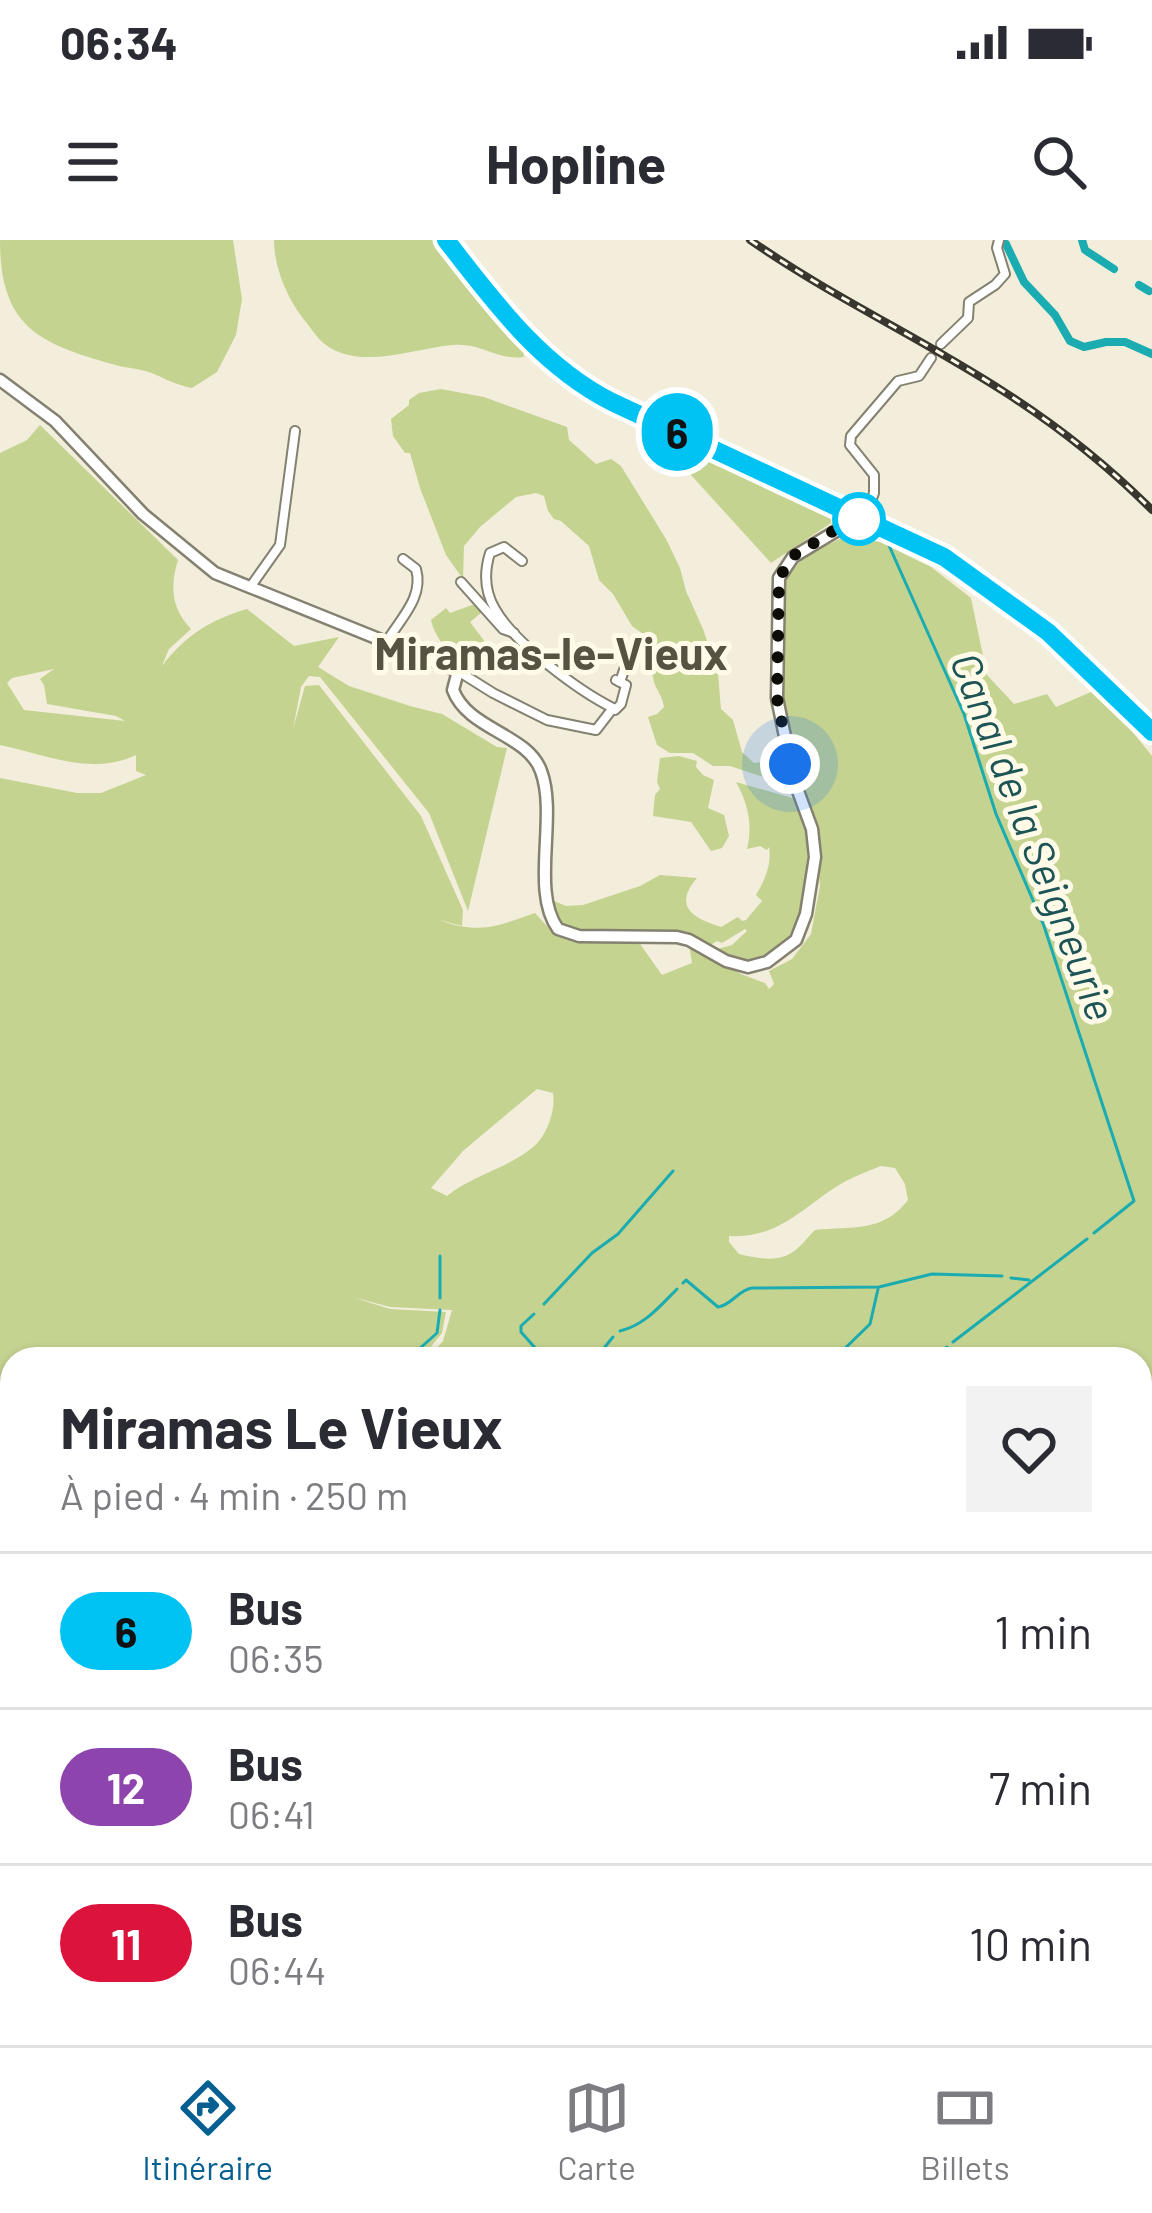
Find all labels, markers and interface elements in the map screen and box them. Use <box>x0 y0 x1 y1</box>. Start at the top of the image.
text: 06:34 <box>60 15 178 69</box>
icon: menu <box>60 129 126 195</box>
icon: search <box>1026 129 1092 195</box>
text: Hopline <box>486 130 666 195</box>
line badge: 6 <box>638 393 716 471</box>
text: 6 <box>666 407 688 457</box>
unlabelled marker <box>834 494 884 544</box>
district label: Miramas-le-Vieux <box>374 625 728 679</box>
water label: Canal de la Seigneurie <box>941 645 1128 1027</box>
your location <box>760 734 820 794</box>
button: heart <box>966 1386 1092 1512</box>
text: Miramas Le Vieux <box>60 1392 503 1460</box>
text: À pied · 4 min · 250 m <box>60 1471 408 1518</box>
text: Bus <box>228 1580 303 1634</box>
text: 1 min <box>994 1604 1092 1658</box>
text: 6 <box>115 1606 137 1656</box>
text: 06:35 <box>228 1634 323 1681</box>
text: Bus <box>228 1736 303 1790</box>
text: 7 min <box>989 1760 1092 1814</box>
text: 12 <box>107 1762 145 1812</box>
text: 06:41 <box>228 1790 315 1837</box>
text: Bus <box>228 1892 303 1946</box>
text: 10 min <box>969 1916 1092 1970</box>
text: 11 <box>111 1918 141 1968</box>
text: 06:44 <box>228 1946 326 1993</box>
tab: Itinéraire <box>142 2075 273 2187</box>
tab: Carte <box>557 2075 636 2187</box>
tab: Billets <box>920 2075 1010 2187</box>

